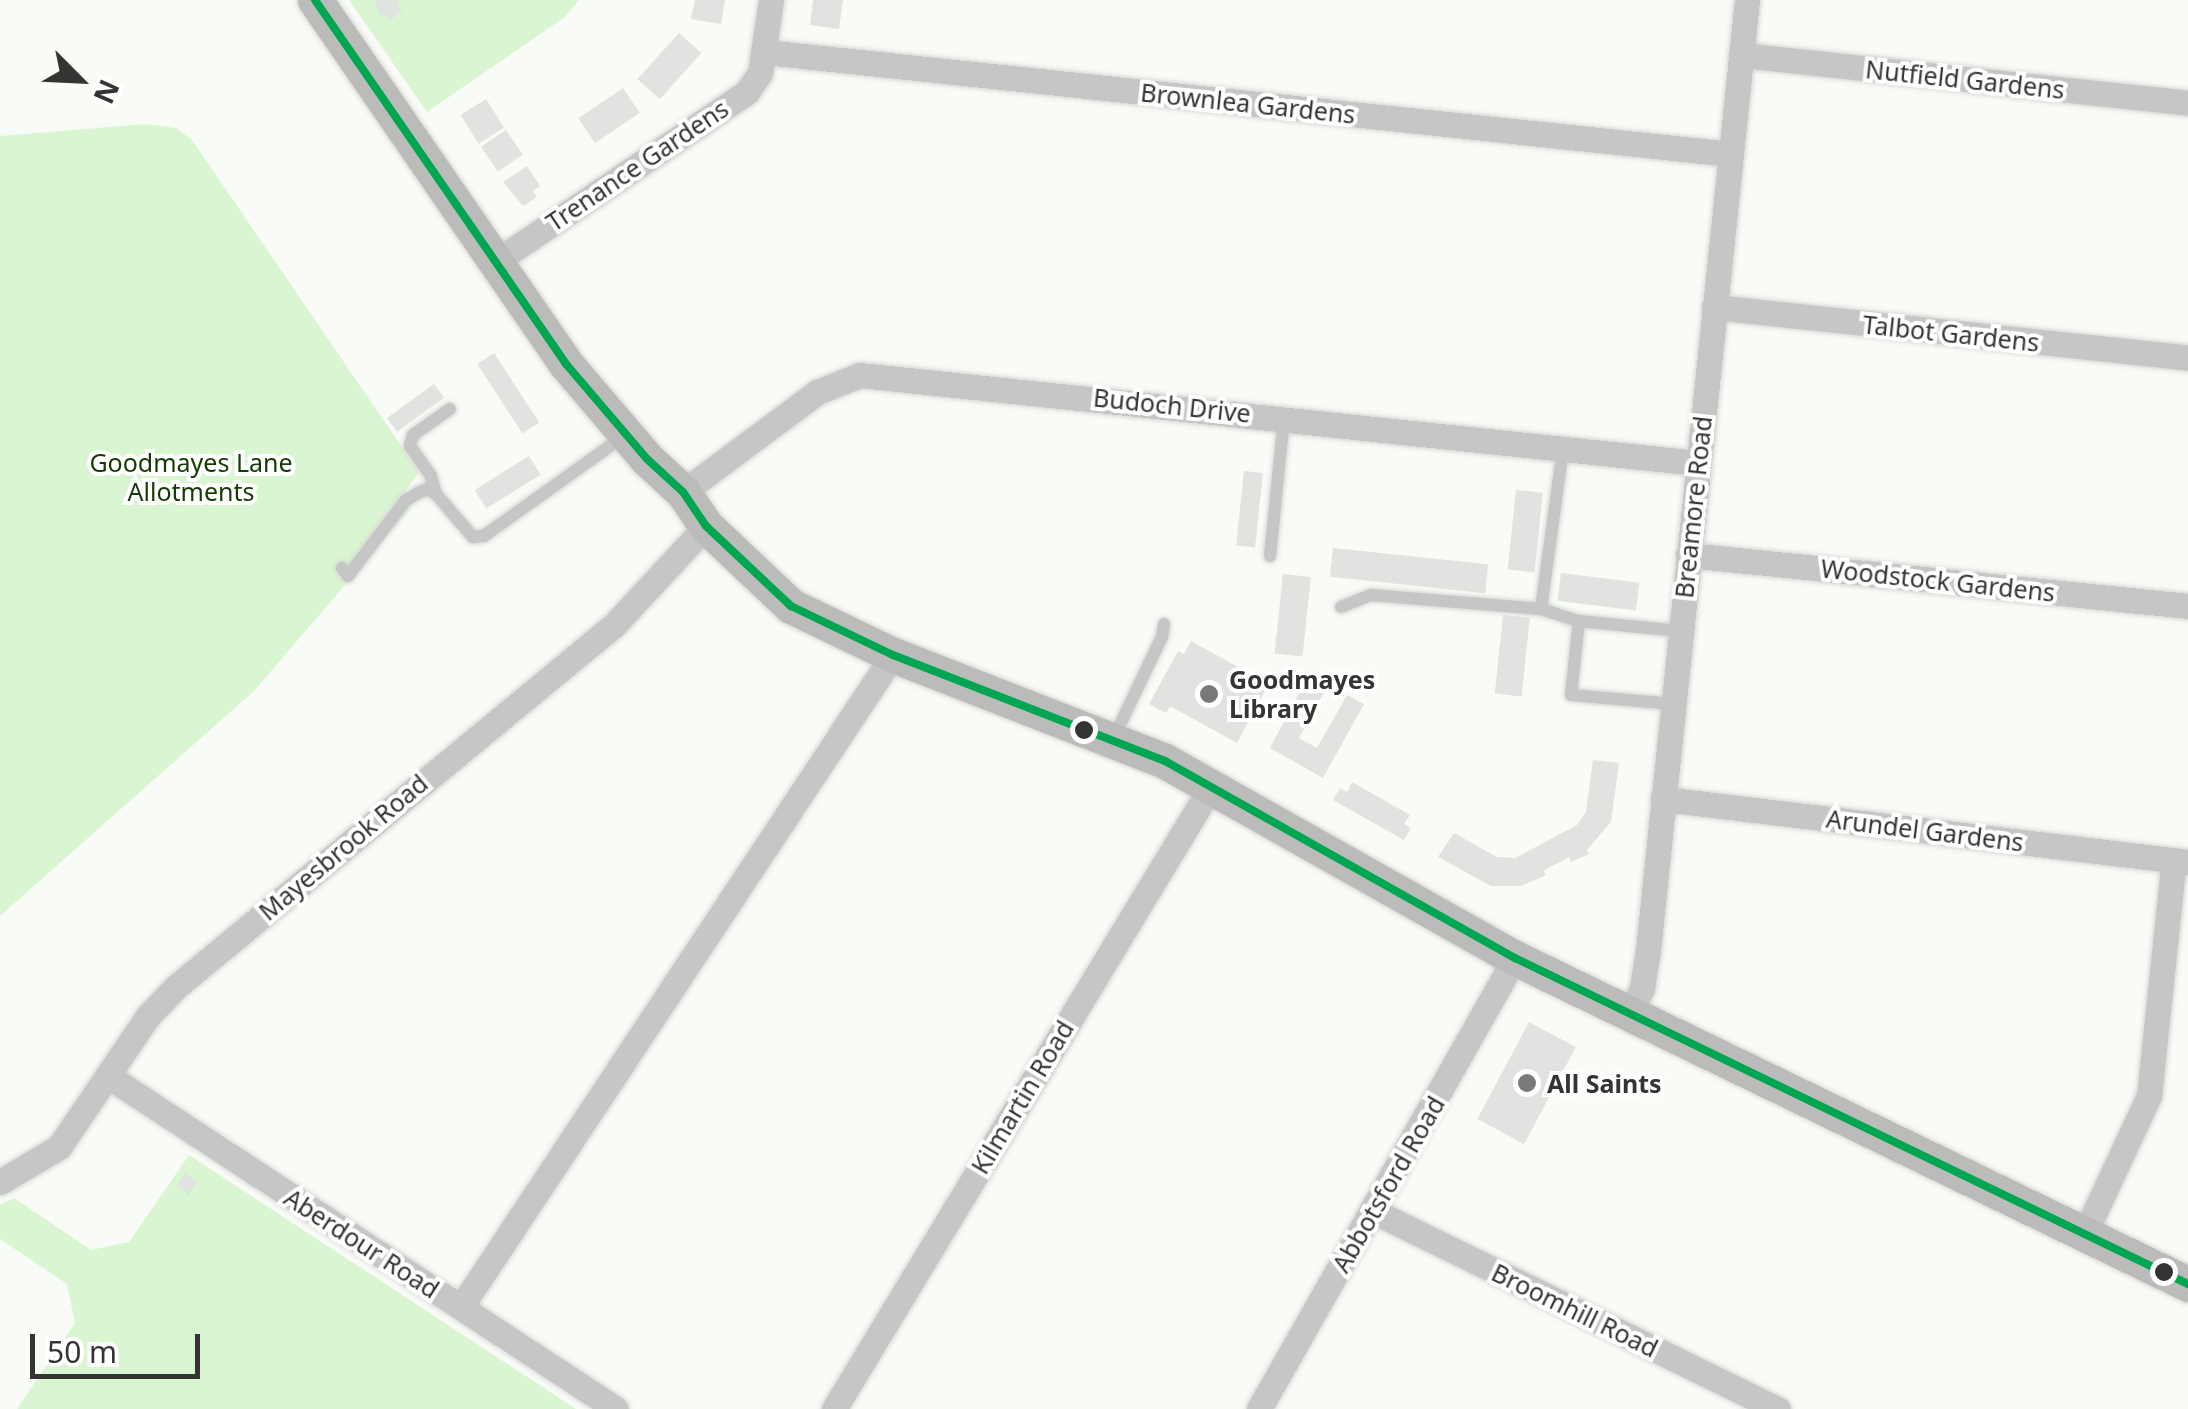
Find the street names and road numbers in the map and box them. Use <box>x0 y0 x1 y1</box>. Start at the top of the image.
street label: Nutfield Gardens <box>1864 54 2066 104</box>
street label: Brownlea Gardens <box>1139 77 1357 129</box>
street label: Trenance Gardens <box>540 93 734 237</box>
street label: Talbot Gardens <box>1861 309 2041 357</box>
street label: Budoch Drive <box>1092 382 1252 428</box>
street label: Breamore Road <box>1669 414 1717 600</box>
street label: Woodstock Gardens <box>1819 553 2057 607</box>
street label: Mayesbrook Road <box>253 768 433 926</box>
street label: Arundel Gardens <box>1825 803 2025 857</box>
street label: Kilmartin Road <box>964 1015 1080 1179</box>
street label: Abbotsford Road <box>1325 1091 1451 1277</box>
street label: Aberdour Road <box>279 1182 445 1304</box>
street label: Broomhill Road <box>1487 1257 1663 1363</box>

